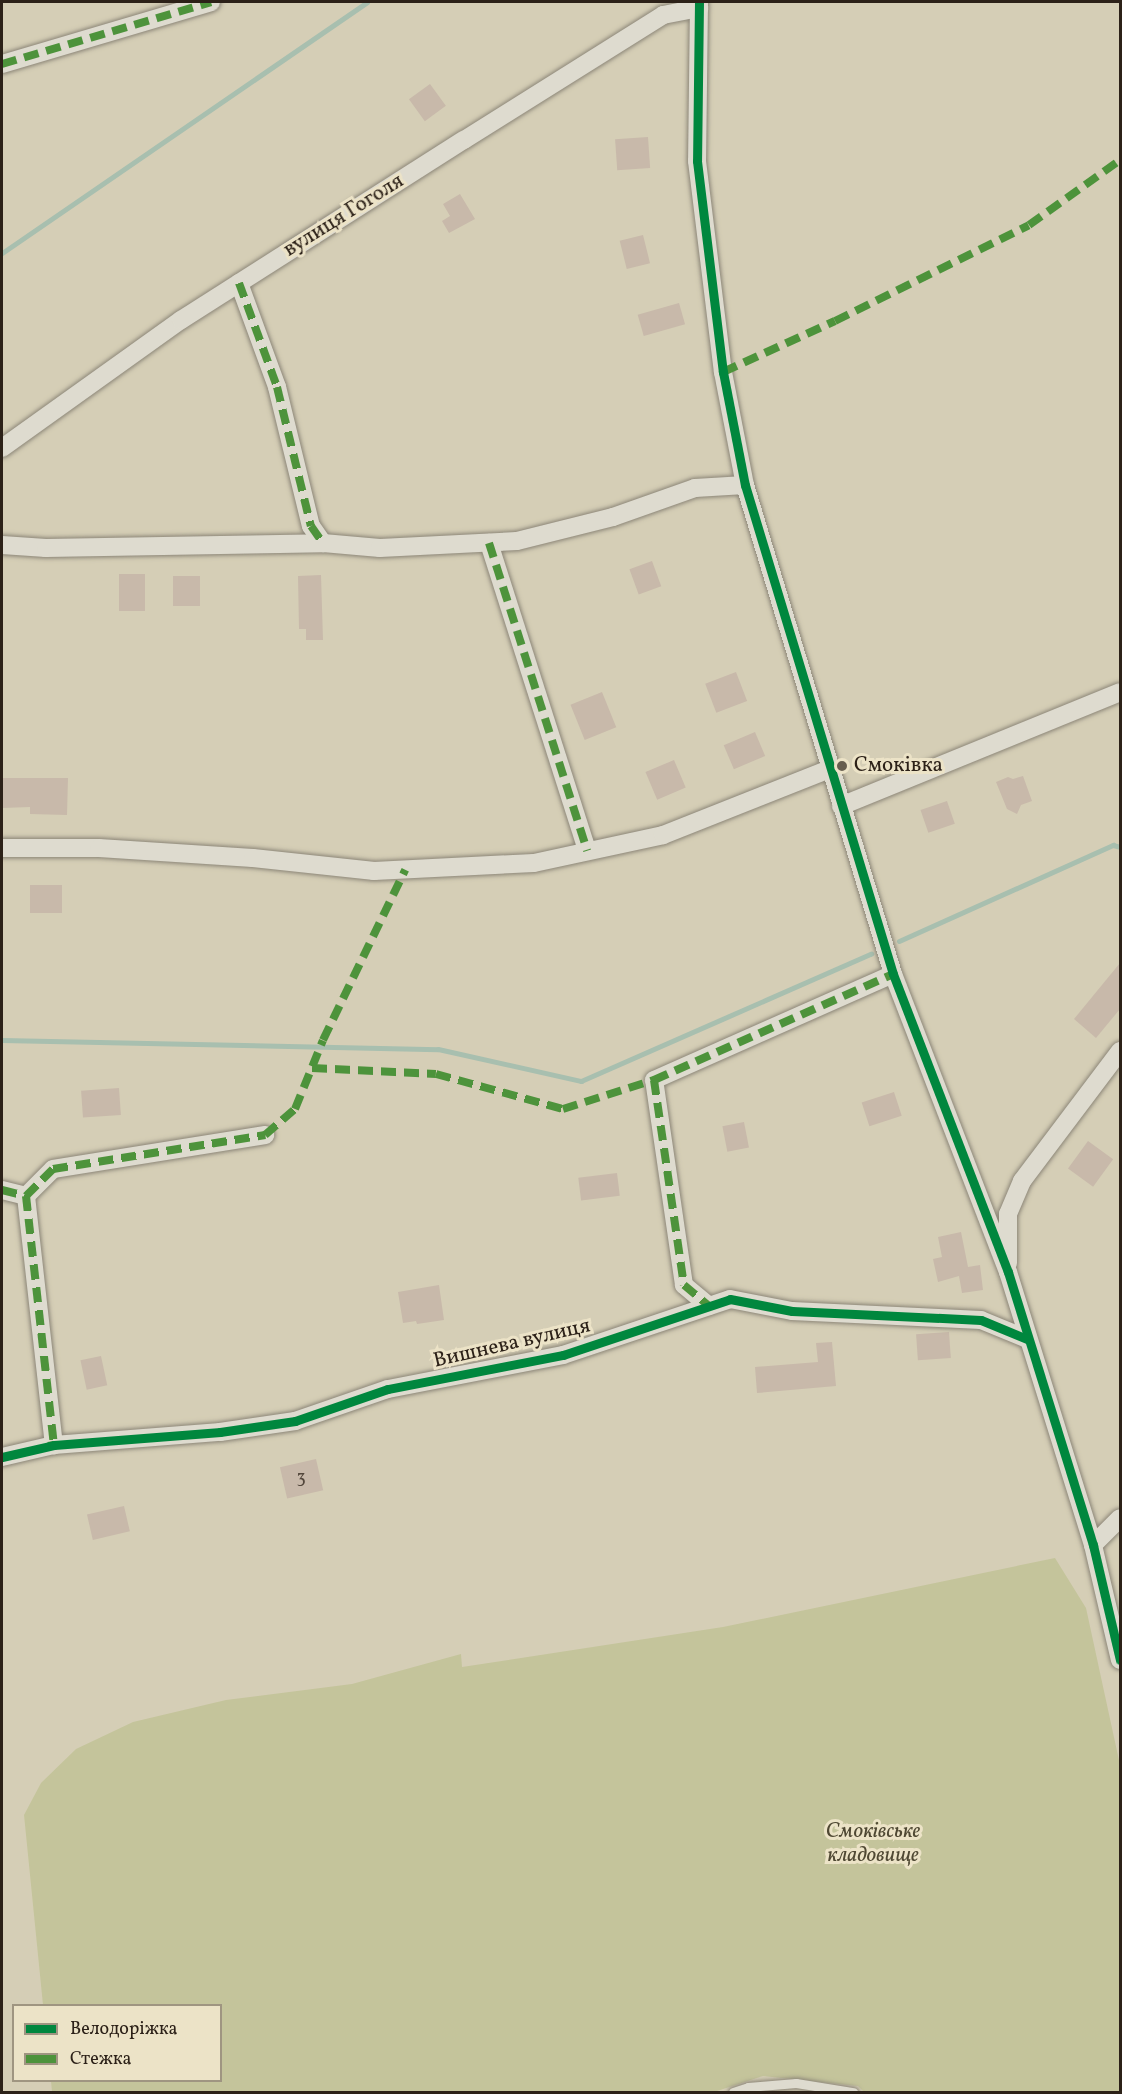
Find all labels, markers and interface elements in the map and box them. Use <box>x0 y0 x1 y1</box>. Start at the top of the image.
street label: вулиця Гоголя <box>279 169 409 263</box>
place label: Смоківка <box>854 753 943 779</box>
marker: Смоківка <box>835 759 849 773</box>
street label: Вишнева вулиця <box>431 1314 593 1374</box>
house number: 3 <box>296 1468 306 1490</box>
park label: Смоківське кладовище <box>826 1819 920 1869</box>
legend <box>12 2004 222 2082</box>
text: Велодоріжка <box>70 2017 178 2042</box>
text: Стежка <box>70 2047 132 2072</box>

